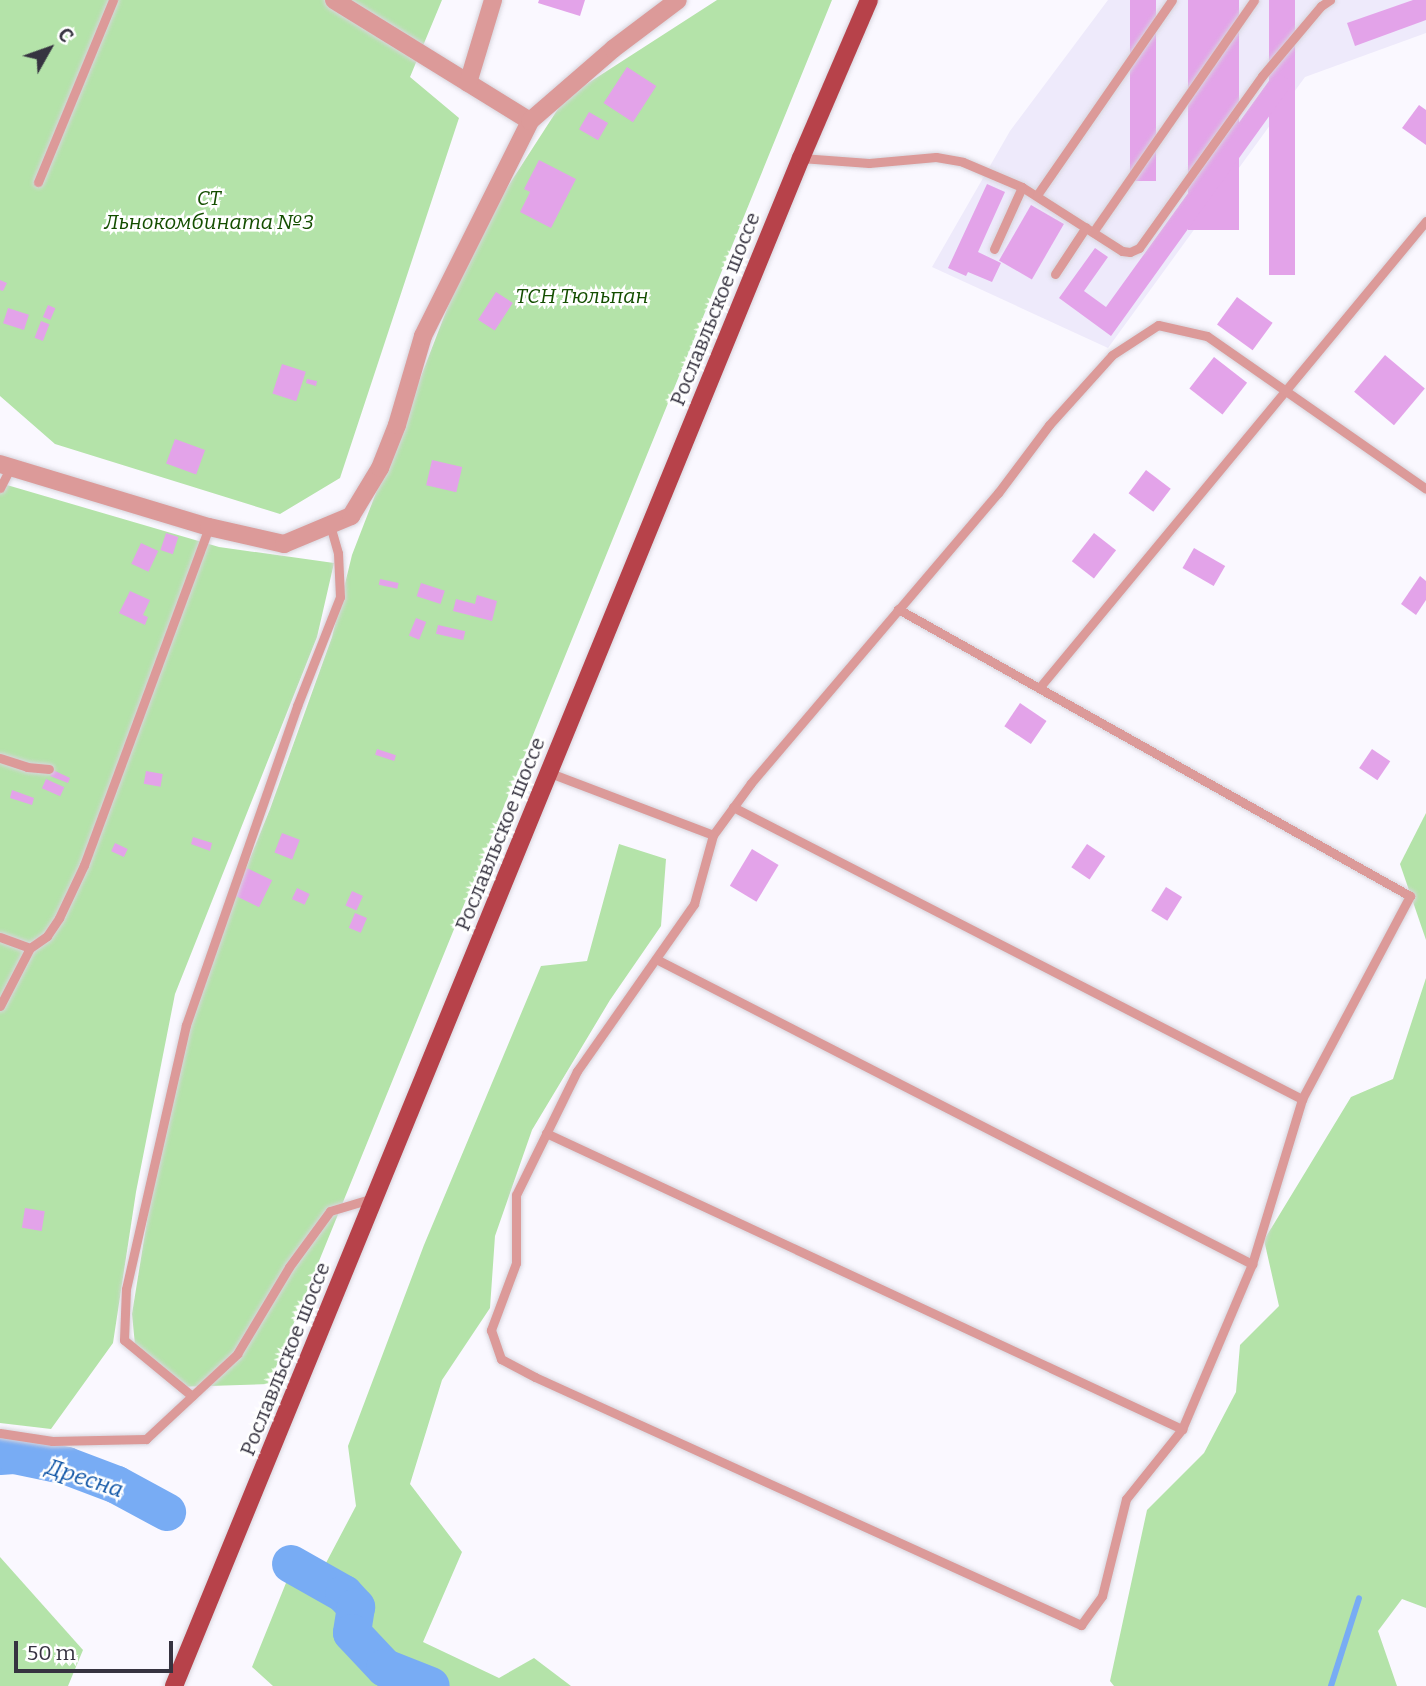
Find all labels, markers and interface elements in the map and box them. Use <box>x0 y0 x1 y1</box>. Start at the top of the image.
north arrow <box>14 14 84 84</box>
text: С <box>53 23 78 47</box>
park label: СТ Льнокомбината №3 <box>104 185 314 235</box>
street label: Рославльское шоссе <box>665 209 765 409</box>
park label: ТСН Тюльпан <box>516 283 648 309</box>
street label: Рославльское шоссе <box>450 734 550 934</box>
street label: Рославльское шоссе <box>235 1259 335 1459</box>
water label: Дресна <box>43 1453 127 1503</box>
scale bar <box>18 1626 177 1670</box>
text: 50 m <box>27 1640 76 1666</box>

